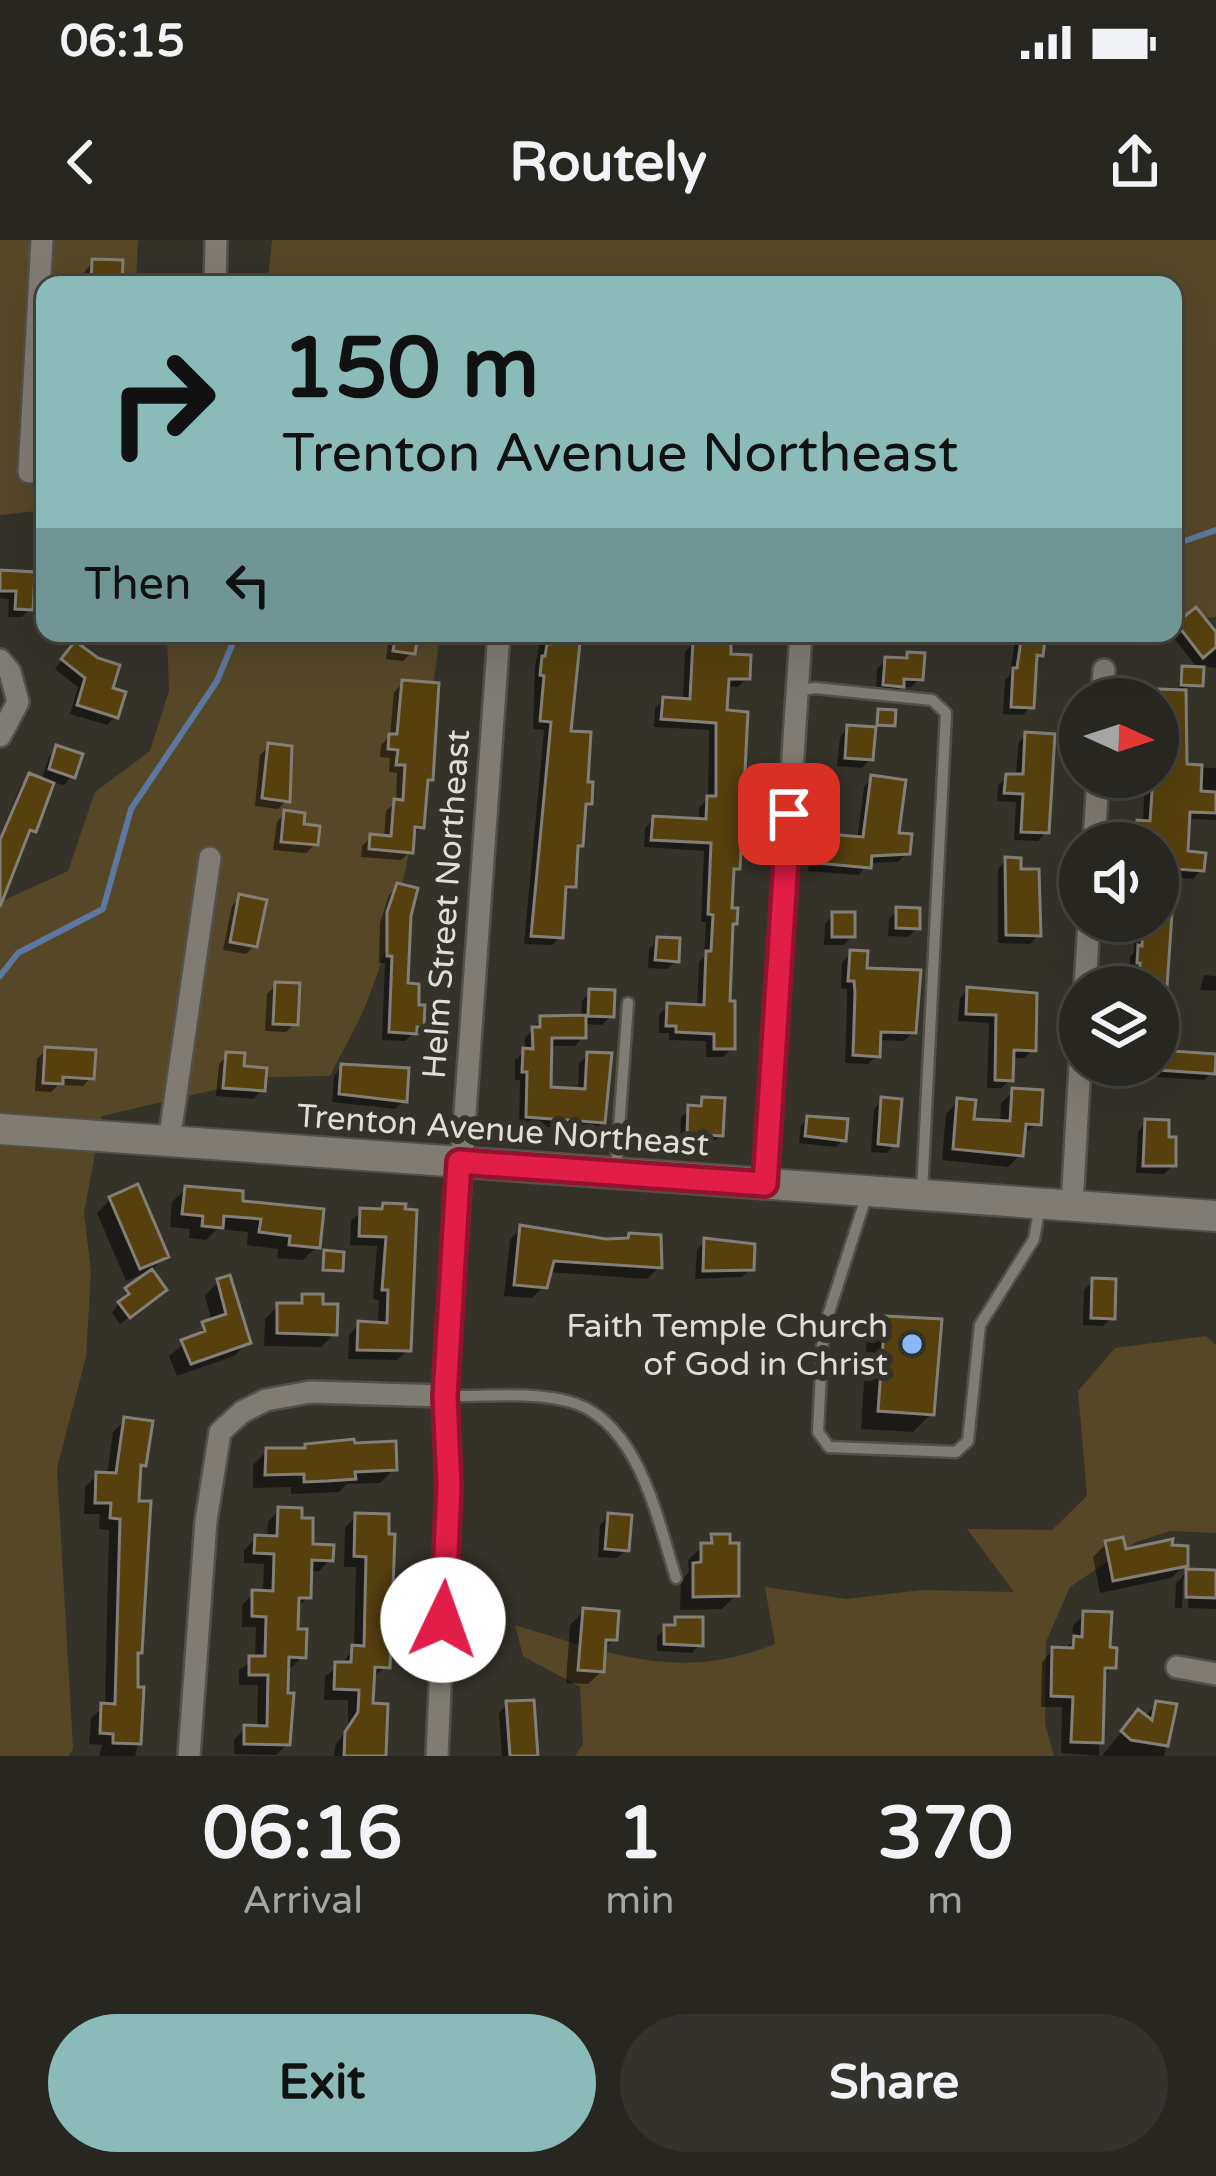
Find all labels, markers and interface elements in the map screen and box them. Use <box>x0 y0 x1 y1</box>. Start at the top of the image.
text: 06:15 <box>60 15 185 69</box>
icon: back <box>48 129 114 195</box>
icon: share <box>1102 129 1168 195</box>
text: Routely <box>509 130 707 195</box>
text: 150 m <box>282 319 539 420</box>
icon: right <box>84 324 240 480</box>
text: Trenton Avenue Northeast <box>282 421 959 486</box>
icon: left <box>215 552 281 618</box>
text: Then <box>84 558 191 612</box>
north arrow <box>1059 678 1179 798</box>
map controls <box>1059 678 1179 1086</box>
street label: Helm Street Northeast <box>415 728 478 1080</box>
pin <box>738 763 840 865</box>
icon: arrive <box>756 781 822 847</box>
button: sound <box>1059 822 1179 942</box>
button: layers <box>1059 966 1179 1086</box>
street label: Trenton Avenue Northeast <box>295 1097 710 1164</box>
place label: Faith Temple Church of God in Christ <box>566 1307 888 1384</box>
marker: Faith Temple Church of God in Christ <box>899 1331 925 1357</box>
position arrow <box>380 1557 506 1683</box>
text: 06:16 <box>203 1791 402 1878</box>
text: 1 <box>617 1791 663 1878</box>
text: 370 <box>877 1791 1013 1878</box>
text: Arrival <box>242 1877 363 1924</box>
text: min <box>605 1877 675 1924</box>
text: m <box>927 1877 963 1924</box>
button: Exit <box>48 2014 596 2152</box>
button: Share <box>620 2014 1168 2152</box>

